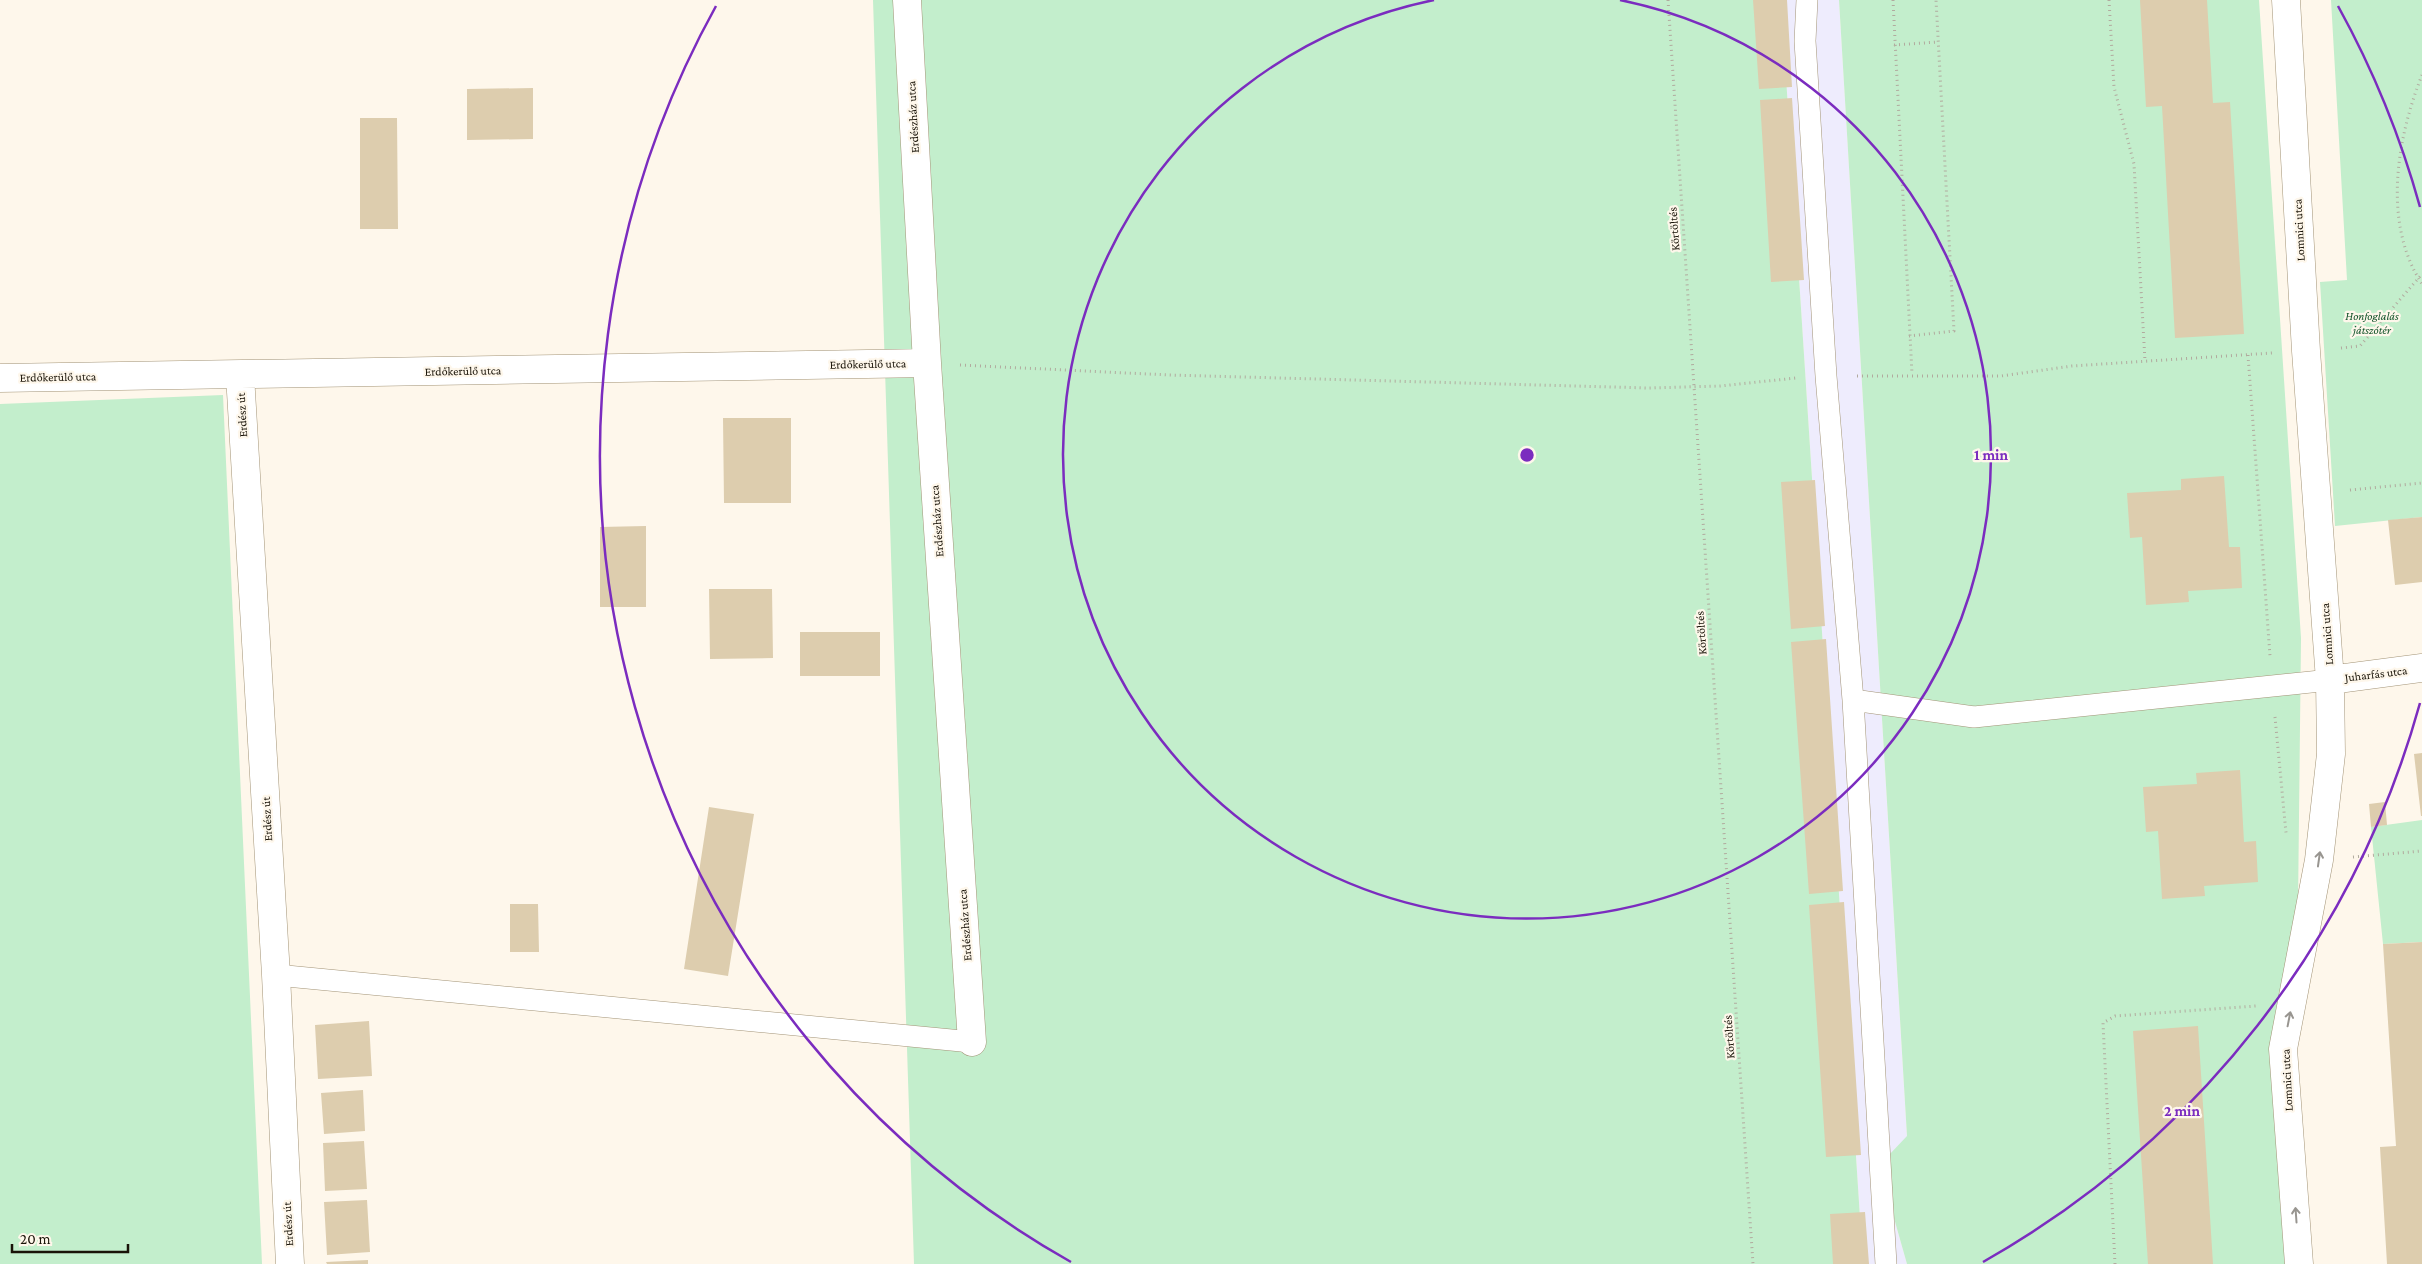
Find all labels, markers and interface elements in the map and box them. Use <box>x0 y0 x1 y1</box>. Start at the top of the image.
street label: Erdészház utca <box>904 80 922 153</box>
street label: Lomnici utca <box>2290 198 2308 261</box>
street label: Körtöltés <box>1665 206 1683 251</box>
park label: Honfoglalás játszótér <box>2345 309 2399 337</box>
street label: Erdőkerülő utca <box>830 356 907 372</box>
street label: Erdőkerülő utca <box>425 363 502 379</box>
street label: Erdőkerülő utca <box>20 369 97 385</box>
street label: Erdész út <box>234 391 250 438</box>
centre of rings <box>1518 446 1536 464</box>
text: 1 min <box>1974 447 2008 463</box>
street label: Erdészház utca <box>927 484 946 557</box>
street label: Lomnici utca <box>2318 602 2336 666</box>
street label: Körtöltés <box>1692 610 1710 655</box>
street label: Juharfás utca <box>2343 663 2409 685</box>
street label: Erdész út <box>259 795 275 842</box>
one-way arrow <box>2314 851 2324 867</box>
street label: Erdészház utca <box>955 888 974 961</box>
one-way arrow <box>2285 1011 2294 1027</box>
street label: Körtöltés <box>1720 1014 1738 1059</box>
street label: Lomnici utca <box>2278 1048 2296 1111</box>
text: 2 min <box>2164 1103 2200 1119</box>
street label: Erdész út <box>280 1200 296 1247</box>
one-way arrow <box>2291 1208 2300 1224</box>
scale bar <box>12 1222 129 1254</box>
text: 20 m <box>20 1231 51 1247</box>

